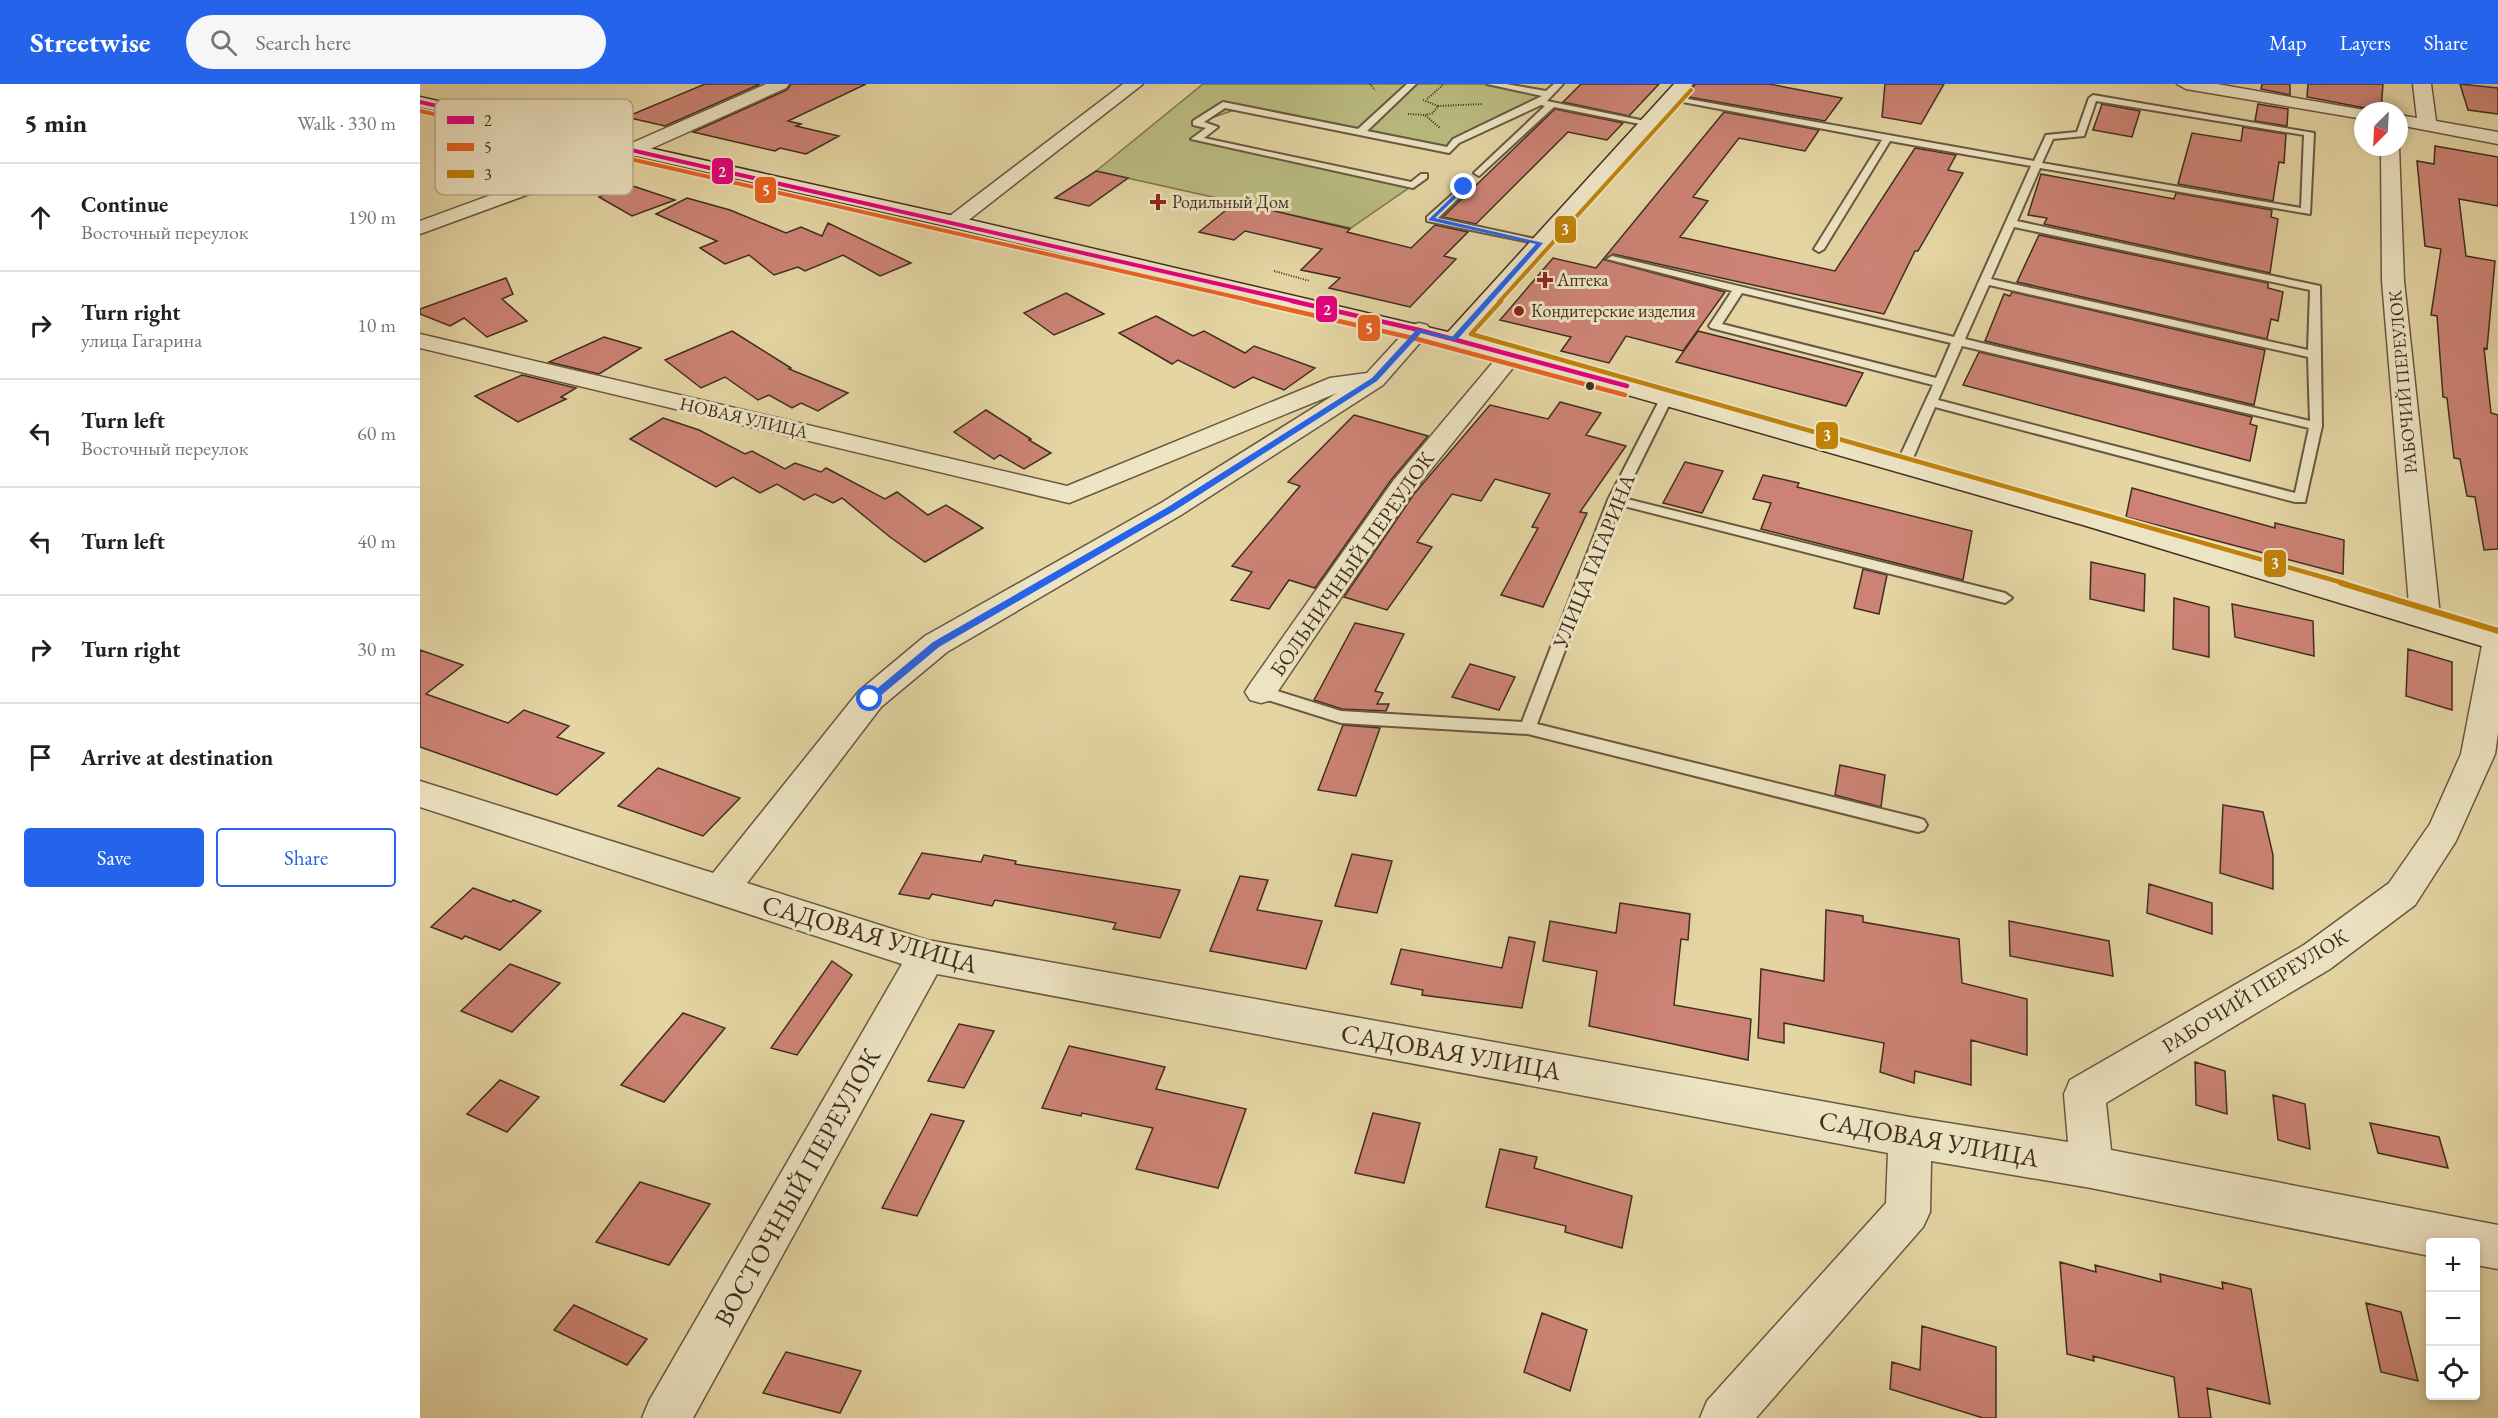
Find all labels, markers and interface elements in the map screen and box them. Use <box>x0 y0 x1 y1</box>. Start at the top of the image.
search box <box>186 15 606 69</box>
text: Streetwise <box>30 24 150 60</box>
icon: search <box>207 26 240 59</box>
text: Search here <box>255 28 351 57</box>
text: Map <box>2269 29 2307 56</box>
text: Layers <box>2340 29 2391 56</box>
text: Share <box>2424 29 2468 56</box>
legend <box>435 99 633 195</box>
north arrow <box>2354 102 2408 156</box>
text: 5 min <box>24 106 87 140</box>
text: Walk · 330 m <box>297 110 396 136</box>
text: 2 <box>484 110 492 131</box>
text: 5 <box>484 137 492 158</box>
line badge: 2 <box>711 157 734 185</box>
text: 2 <box>718 161 727 182</box>
text: 3 <box>484 164 492 185</box>
route end <box>1450 173 1476 199</box>
line badge: 5 <box>754 176 777 204</box>
text: 5 <box>762 180 770 201</box>
text: Continue <box>81 190 168 219</box>
place label: Родильный Дом <box>1172 190 1290 213</box>
marker: Родильный Дом <box>1149 193 1167 211</box>
icon: ahead <box>24 201 57 234</box>
text: 190 m <box>348 204 396 230</box>
line badge: 3 <box>1554 215 1577 244</box>
text: Восточный переулок <box>81 219 248 245</box>
text: 3 <box>1561 219 1569 240</box>
place label: Аптека <box>1556 268 1609 291</box>
marker: Аптека <box>1538 273 1552 287</box>
street label: РАБОЧИЙ ПЕРЕУЛОК <box>2383 289 2422 475</box>
line badge: 2 <box>1315 295 1338 323</box>
text: Turn right <box>81 298 180 327</box>
text: 2 <box>1323 299 1332 320</box>
place label: Кондитерские изделия <box>1531 299 1696 322</box>
marker: Кондитерские изделия <box>1512 304 1526 318</box>
icon: right <box>24 309 57 342</box>
text: 10 m <box>357 312 396 338</box>
line badge: 5 <box>1357 314 1381 342</box>
text: 5 <box>1365 318 1373 339</box>
text: улица Гагарина <box>81 327 202 353</box>
unlabelled marker <box>1584 380 1596 392</box>
street label: НОВАЯ УЛИЦА <box>678 392 811 444</box>
text: Turn left <box>81 406 165 435</box>
icon: left <box>24 417 57 450</box>
text: 60 m <box>357 420 396 446</box>
line badge: 3 <box>1815 421 1839 450</box>
text: 3 <box>1823 425 1831 446</box>
text: Восточный переулок <box>81 435 248 461</box>
street label: БОЛЬНИЧНЫЙ ПЕРЕУЛОК <box>1264 446 1440 681</box>
street label: УЛИЦА ГАГАРИНА <box>1546 469 1641 653</box>
icon: left <box>24 525 57 558</box>
text: Turn left <box>81 527 165 556</box>
text: 40 m <box>357 528 396 554</box>
line badge: 3 <box>2263 549 2287 578</box>
text: 3 <box>2271 553 2279 574</box>
icon: right <box>24 633 57 666</box>
text: Turn right <box>81 635 180 664</box>
text: 30 m <box>357 636 396 662</box>
route start <box>856 685 882 711</box>
icon: arrive <box>24 741 57 774</box>
text: Arrive at destination <box>81 743 273 772</box>
button: Save <box>24 828 204 887</box>
button: Share <box>216 828 396 887</box>
street label: САДОВАЯ УЛИЦА <box>758 887 983 981</box>
street label: РАБОЧИЙ ПЕРЕУЛОК <box>2157 922 2353 1059</box>
street label: САДОВАЯ УЛИЦА <box>1338 1016 1565 1088</box>
street label: ВОСТОЧНЫЙ ПЕРЕУЛОК <box>706 1041 888 1332</box>
street label: САДОВАЯ УЛИЦА <box>1816 1103 2043 1175</box>
map controls <box>2426 1238 2480 1400</box>
button: + <box>2426 1238 2480 1292</box>
button: − <box>2426 1292 2480 1346</box>
button: locate <box>2426 1346 2480 1400</box>

